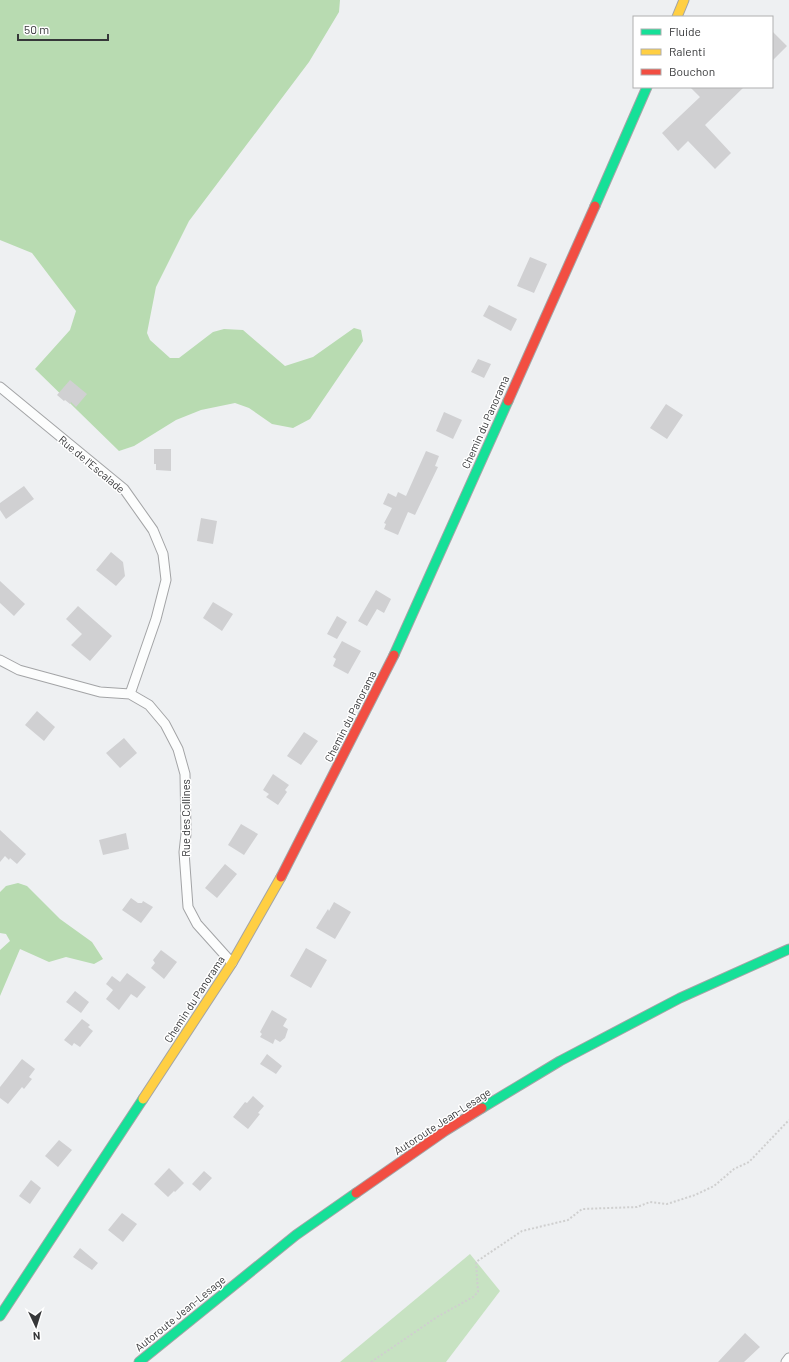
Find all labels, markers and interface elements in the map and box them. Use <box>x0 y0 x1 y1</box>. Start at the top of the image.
scale bar <box>18 16 108 42</box>
legend <box>633 16 773 88</box>
text: 50 m <box>24 22 49 36</box>
text: Fluide <box>669 24 701 38</box>
text: Ralenti <box>669 44 706 58</box>
text: Bouchon <box>669 64 715 78</box>
street label: Chemin du Panorama <box>459 373 511 471</box>
street label: Rue de l'Escalade <box>56 433 128 495</box>
street label: Chemin du Panorama <box>321 668 379 764</box>
street label: Rue des Collines <box>179 779 192 857</box>
street label: Chemin du Panorama <box>161 953 227 1045</box>
street label: Autoroute Jean-Lesage <box>391 1085 493 1157</box>
street label: Autoroute Jean-Lesage <box>132 1272 228 1354</box>
north arrow <box>16 1306 56 1346</box>
text: N <box>33 1330 41 1343</box>

